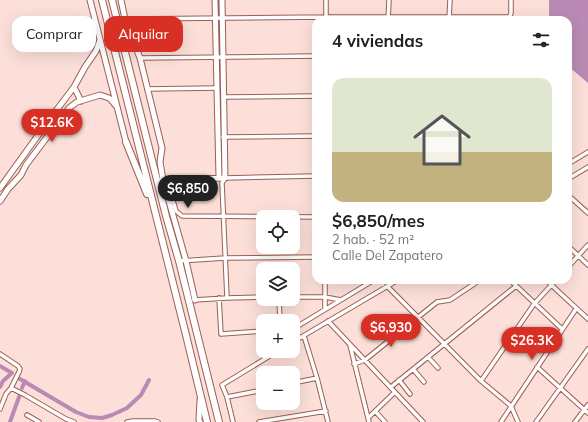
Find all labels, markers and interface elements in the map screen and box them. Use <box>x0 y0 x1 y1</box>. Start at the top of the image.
chip: Comprar <box>12 16 96 52</box>
chip: Alquilar <box>104 16 183 52</box>
icon: filters <box>530 29 552 51</box>
text: 4 viviendas <box>332 30 423 51</box>
icon: home <box>406 104 478 176</box>
pin: $12.6K <box>19 109 85 143</box>
text: $12.6K <box>30 114 74 130</box>
pin: $6,850 <box>155 175 221 209</box>
text: $6,850 <box>167 180 209 196</box>
map controls <box>256 210 300 410</box>
button: locate <box>256 210 300 254</box>
text: $6,850/mes <box>332 210 425 231</box>
text: 2 hab. · 52 m² <box>332 231 414 247</box>
text: Calle Del Zapatero <box>332 247 443 263</box>
button: layers <box>256 262 300 306</box>
button: + <box>256 314 300 358</box>
pin: $6,930 <box>358 314 424 348</box>
text: $6,930 <box>370 319 412 335</box>
pin: $26.3K <box>499 327 565 361</box>
text: $26.3K <box>510 332 554 348</box>
button: − <box>256 366 300 410</box>

